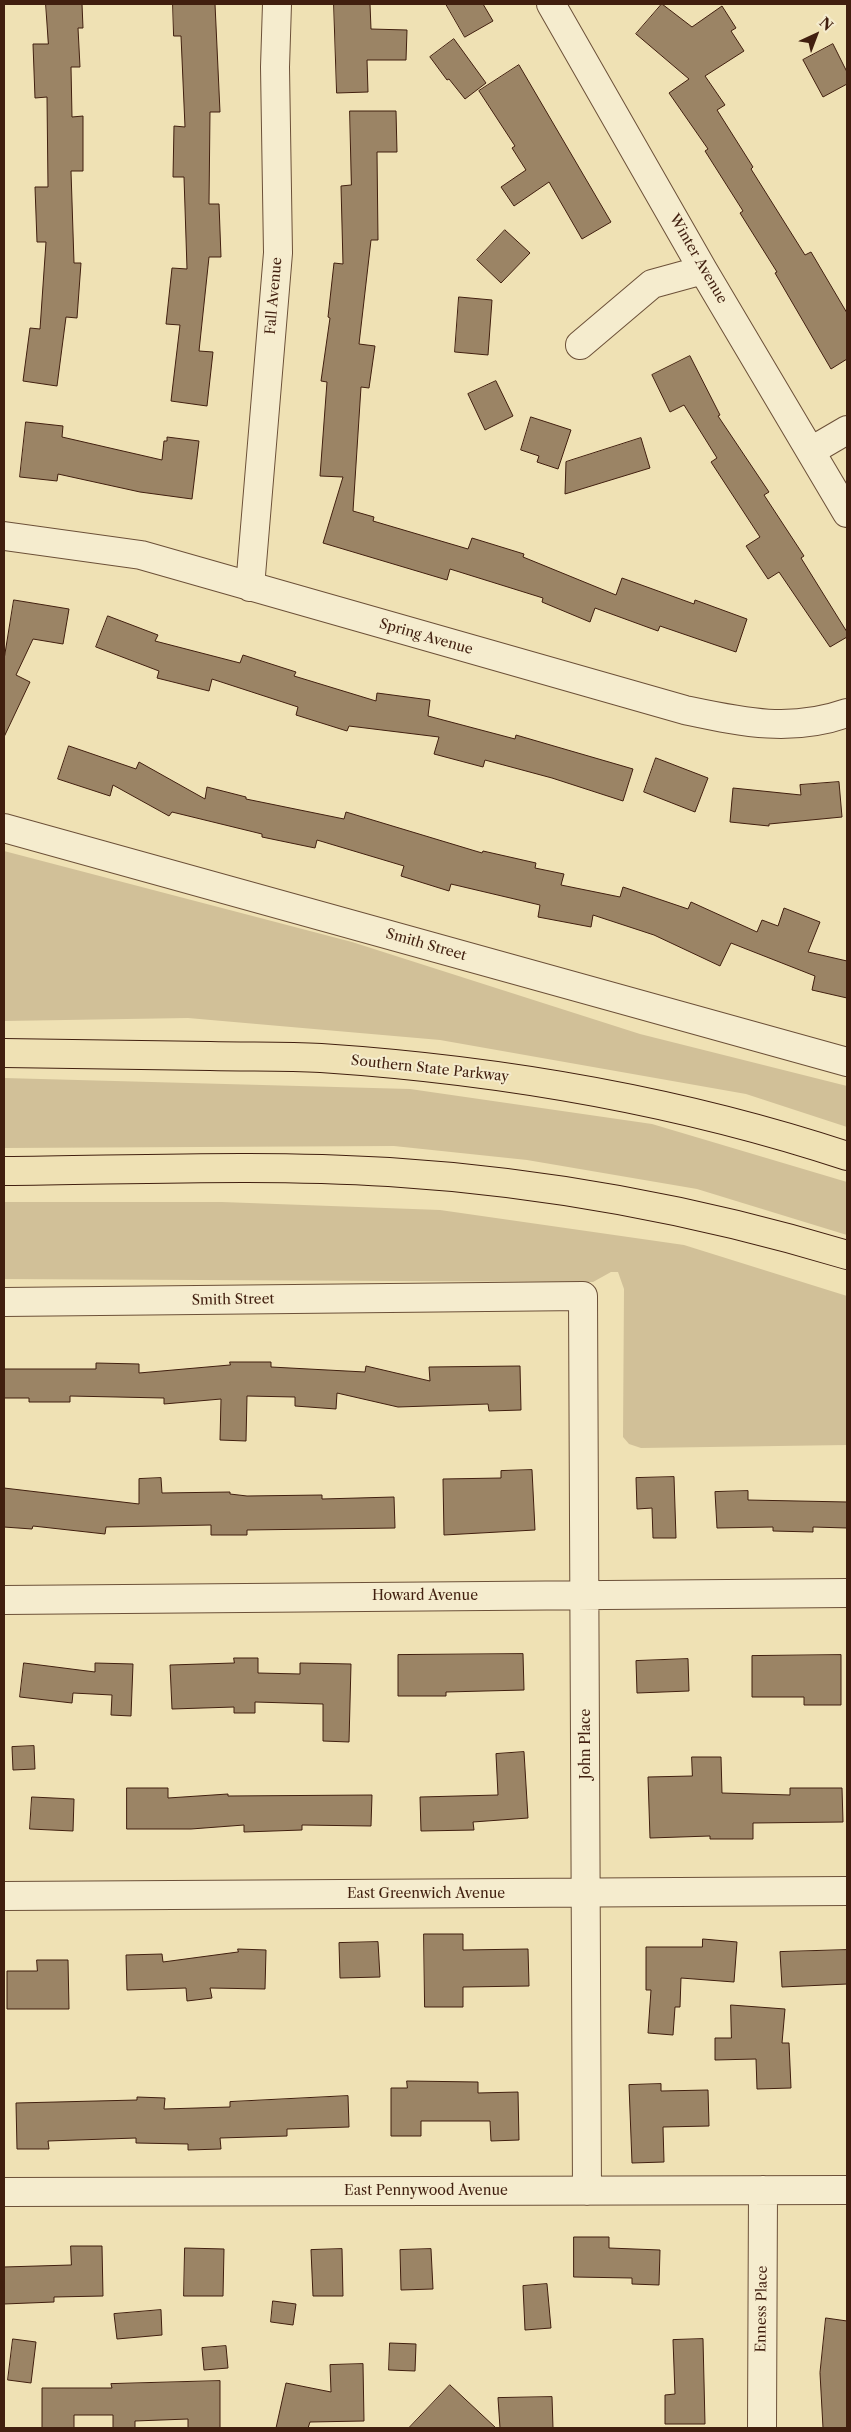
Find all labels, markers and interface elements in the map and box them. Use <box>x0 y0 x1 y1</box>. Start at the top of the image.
north arrow <box>791 10 841 60</box>
text: N <box>816 13 837 35</box>
street label: Winter Avenue <box>666 211 730 307</box>
street label: Fall Avenue <box>262 257 286 335</box>
street label: Spring Avenue <box>377 616 475 658</box>
street label: Smith Street <box>384 926 468 964</box>
street label: Southern State Parkway <box>350 1052 510 1086</box>
street label: Smith Street <box>191 1291 275 1309</box>
street label: Howard Avenue <box>372 1588 478 1604</box>
street label: John Place <box>578 1709 594 1779</box>
street label: East Greenwich Avenue <box>347 1886 505 1902</box>
street label: East Pennywood Avenue <box>344 2183 508 2199</box>
street label: Enness Place <box>753 2265 771 2353</box>

